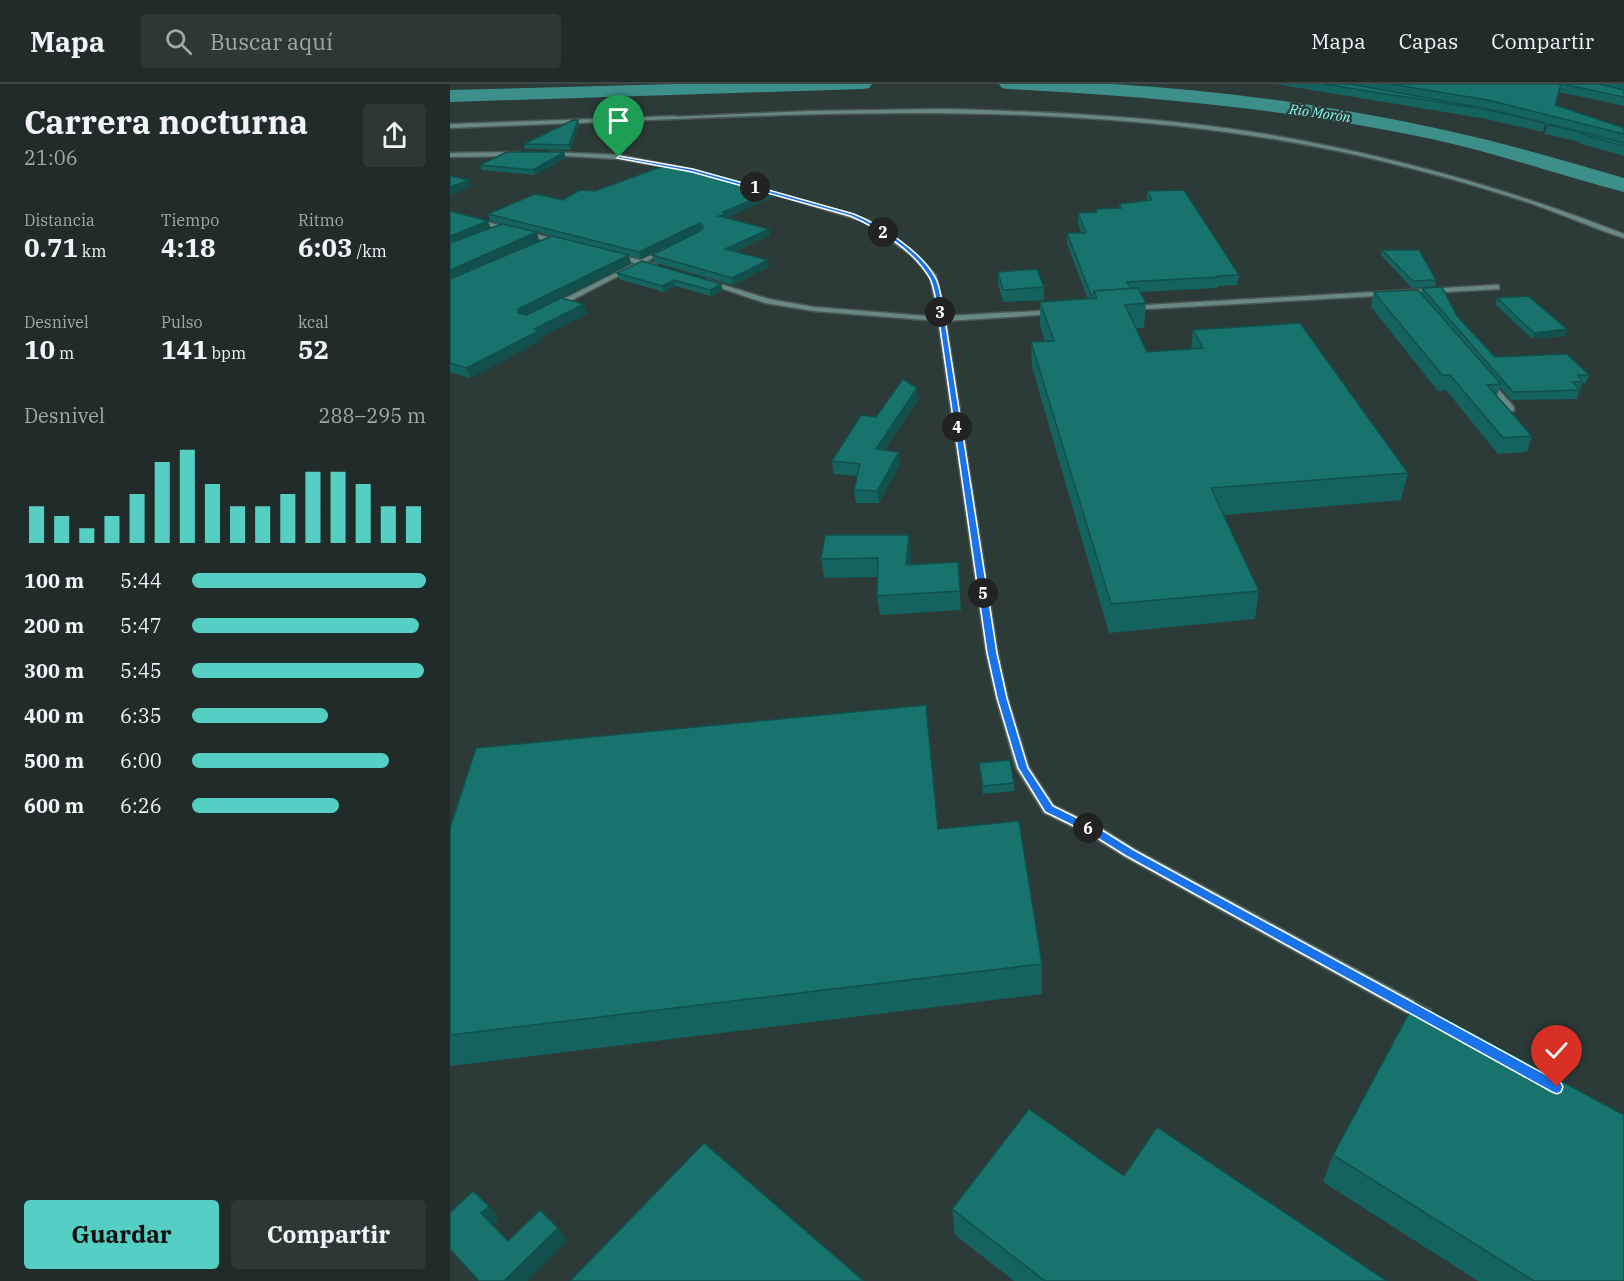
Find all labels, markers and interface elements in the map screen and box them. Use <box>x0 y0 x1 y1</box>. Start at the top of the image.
search box <box>141 14 561 68</box>
text: Mapa <box>30 23 105 60</box>
icon: search <box>162 25 195 58</box>
text: Buscar aquí <box>210 27 333 56</box>
text: Mapa <box>1311 27 1366 55</box>
text: Capas <box>1399 27 1458 55</box>
text: Compartir <box>1491 27 1594 55</box>
pin <box>593 95 644 157</box>
text: Carrera nocturna <box>24 100 308 143</box>
water label: Río Morón <box>1287 100 1352 126</box>
button: share <box>363 104 426 167</box>
icon: arrive <box>602 104 635 137</box>
text: 21:06 <box>24 144 78 171</box>
pin: 1 <box>740 172 770 202</box>
text: 1 <box>750 177 760 197</box>
text: Distancia <box>24 210 95 230</box>
text: Tiempo <box>161 210 219 230</box>
text: Ritmo <box>298 210 344 230</box>
pin: 2 <box>868 217 898 247</box>
text: 2 <box>878 222 888 242</box>
text: 0.71 <box>24 230 78 264</box>
text: 4:18 <box>161 230 216 264</box>
text: 6:03 <box>298 230 353 264</box>
text: km <box>78 241 106 261</box>
text: /km <box>353 241 387 261</box>
pin: 3 <box>925 297 955 327</box>
text: 3 <box>935 302 945 322</box>
text: Desnivel <box>24 312 89 332</box>
text: Pulso <box>161 312 203 332</box>
text: kcal <box>298 312 329 332</box>
text: 10 <box>24 332 55 366</box>
text: 141 <box>161 332 208 366</box>
text: 52 <box>298 332 329 366</box>
text: m <box>55 343 74 363</box>
text: bpm <box>208 343 246 363</box>
text: Desnivel <box>24 402 105 429</box>
text: 288–295 m <box>319 402 426 429</box>
pin: 4 <box>942 412 972 442</box>
text: 4 <box>952 417 962 437</box>
text: 100 m <box>24 567 84 594</box>
text: 5:44 <box>120 567 162 594</box>
pin: 5 <box>968 578 998 608</box>
text: 5 <box>978 583 988 603</box>
text: 200 m <box>24 612 84 639</box>
text: 5:47 <box>120 612 162 639</box>
text: 300 m <box>24 657 84 684</box>
text: 5:45 <box>120 657 162 684</box>
text: 400 m <box>24 702 84 729</box>
text: 6:35 <box>120 702 162 729</box>
text: 500 m <box>24 747 84 774</box>
text: 6:00 <box>120 747 162 774</box>
text: 600 m <box>24 792 84 819</box>
text: 6:26 <box>120 792 162 819</box>
pin: 6 <box>1073 813 1103 843</box>
text: 6 <box>1083 818 1093 838</box>
pin <box>1531 1025 1582 1087</box>
icon: check <box>1540 1034 1573 1067</box>
button: Guardar <box>24 1200 219 1269</box>
button: Compartir <box>231 1200 426 1269</box>

